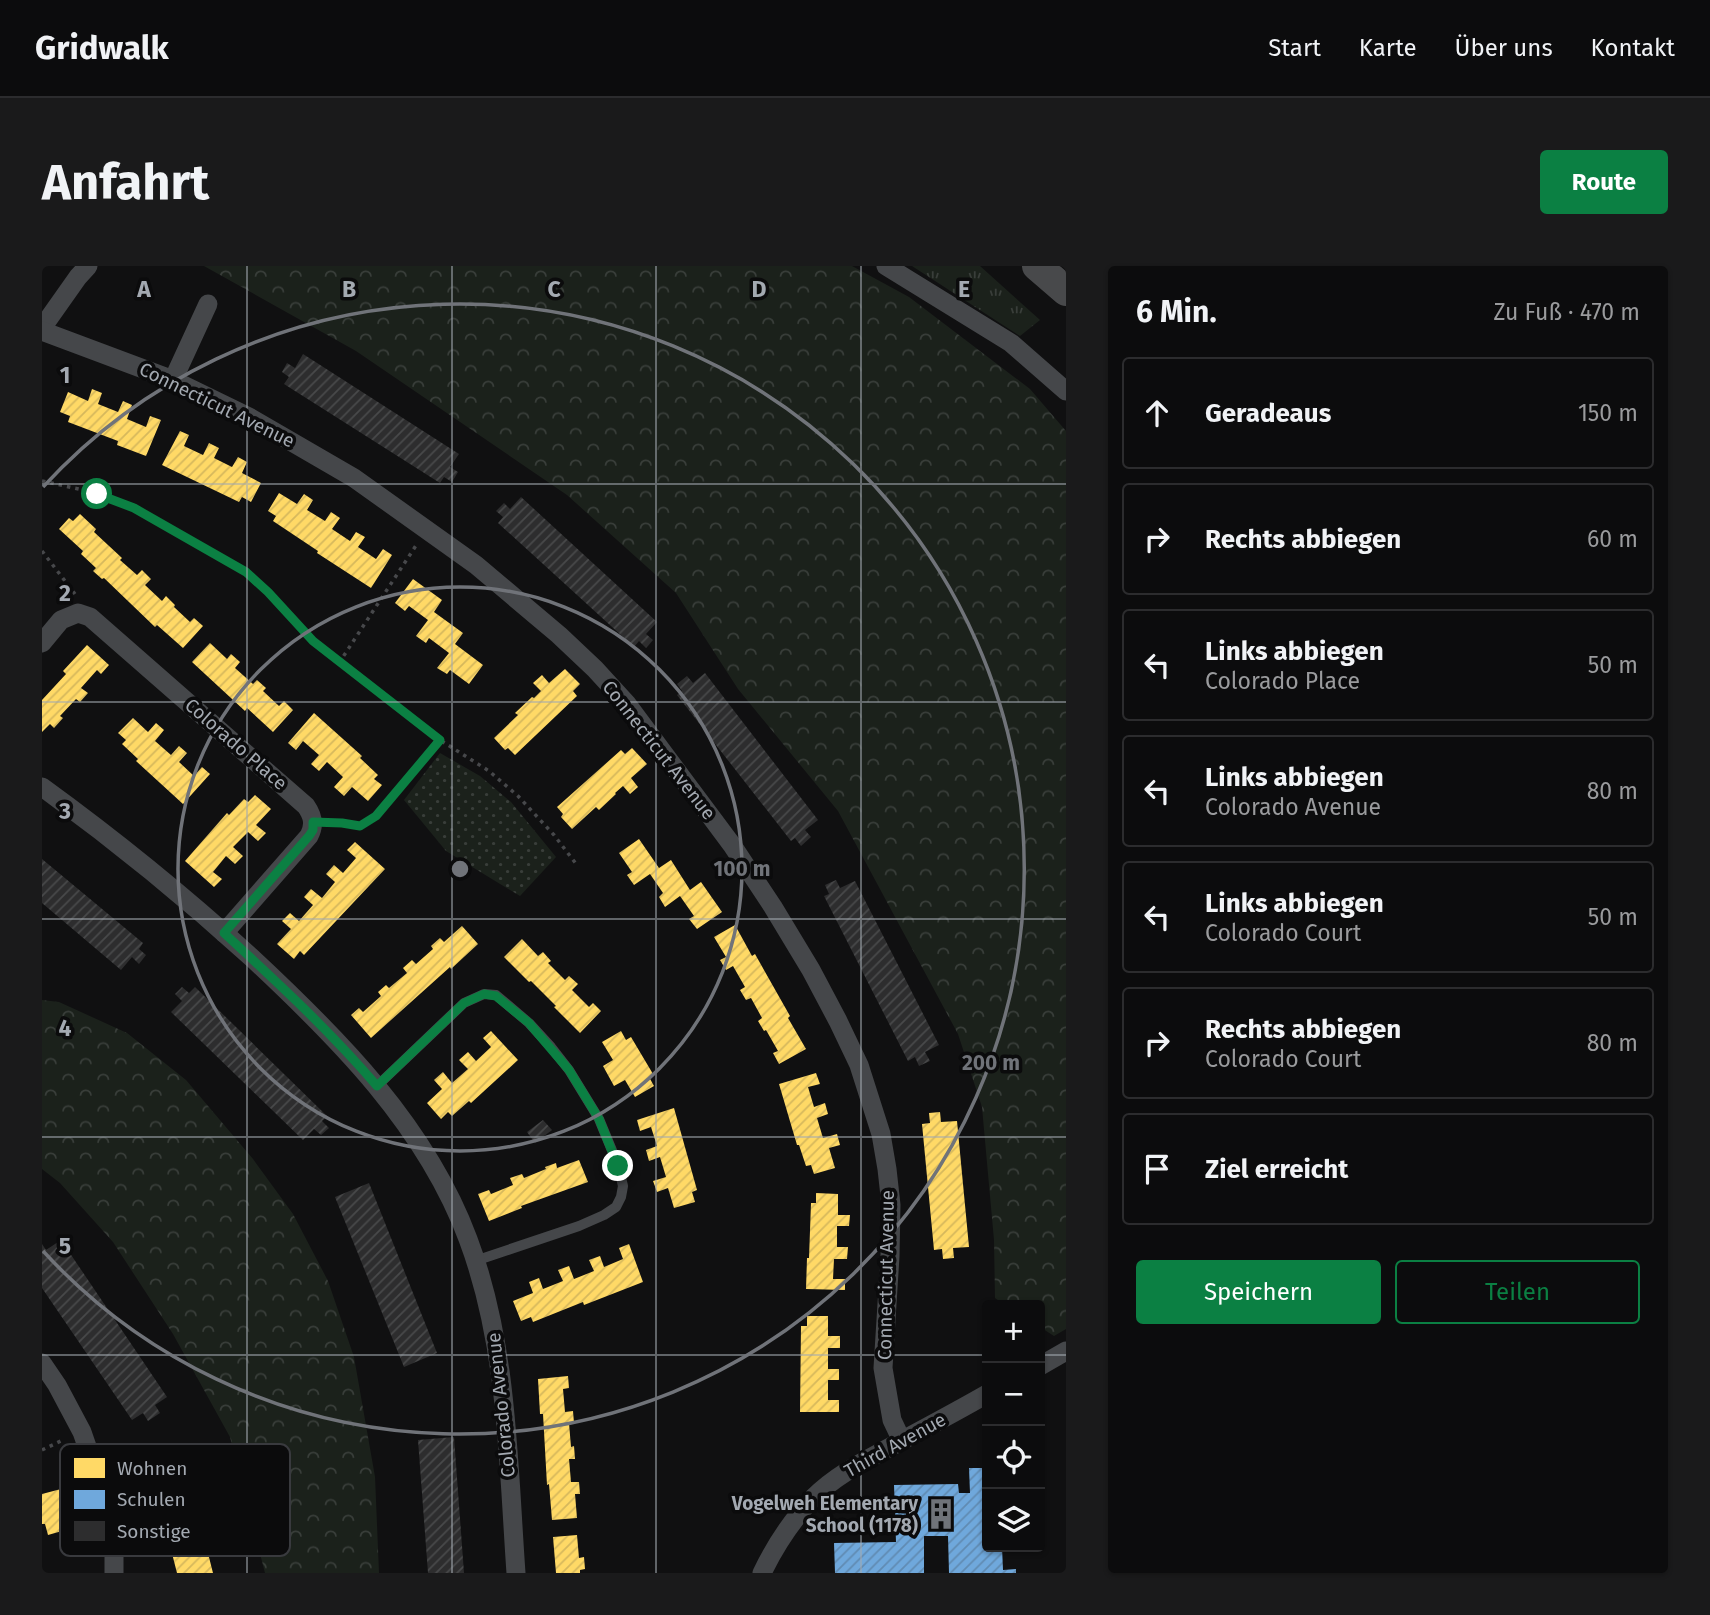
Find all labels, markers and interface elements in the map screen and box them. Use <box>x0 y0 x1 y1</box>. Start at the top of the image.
text: Gridwalk <box>35 28 169 68</box>
text: Start <box>1268 34 1321 62</box>
text: Karte <box>1359 34 1417 62</box>
text: Über uns <box>1455 34 1553 62</box>
text: Kontakt <box>1591 34 1675 62</box>
button: Route <box>1540 150 1668 214</box>
text: Anfahrt <box>42 153 209 212</box>
text: A <box>136 275 151 303</box>
text: B <box>342 275 356 303</box>
text: C <box>547 275 561 303</box>
text: D <box>752 275 767 303</box>
text: E <box>958 275 970 303</box>
text: 6 Min. <box>1136 294 1217 330</box>
text: Zu Fuß · 470 m <box>1494 298 1640 326</box>
street label: Connecticut Avenue <box>135 357 299 453</box>
text: 1 <box>60 361 70 389</box>
icon: ahead <box>1138 394 1176 432</box>
text: Geradeaus <box>1205 398 1331 429</box>
text: 150 m <box>1578 399 1638 427</box>
route start <box>81 478 112 509</box>
icon: right <box>1138 520 1176 558</box>
text: Rechts abbiegen <box>1205 524 1401 555</box>
text: 60 m <box>1587 525 1638 553</box>
text: 2 <box>59 579 71 607</box>
text: Links abbiegen <box>1205 636 1384 667</box>
icon: left <box>1138 646 1176 684</box>
text: 50 m <box>1588 651 1638 679</box>
text: Colorado Place <box>1205 667 1360 695</box>
street label: Connecticut Avenue <box>598 676 720 824</box>
street label: Colorado Place <box>180 693 292 795</box>
text: Links abbiegen <box>1205 762 1384 793</box>
icon: left <box>1138 772 1176 810</box>
text: 80 m <box>1587 777 1638 805</box>
text: Colorado Avenue <box>1205 793 1381 821</box>
text: 3 <box>58 797 71 825</box>
text: 100 m <box>713 856 771 882</box>
centre of rings <box>448 857 472 881</box>
text: Links abbiegen <box>1205 888 1384 919</box>
icon: left <box>1138 898 1176 936</box>
text: 50 m <box>1588 903 1638 931</box>
text: Colorado Court <box>1205 919 1361 947</box>
text: 4 <box>59 1014 72 1042</box>
text: Rechts abbiegen <box>1205 1014 1401 1045</box>
icon: right <box>1138 1024 1176 1062</box>
text: 80 m <box>1587 1029 1638 1057</box>
text: Colorado Court <box>1205 1045 1361 1073</box>
text: 200 m <box>962 1050 1020 1076</box>
route end <box>602 1150 633 1181</box>
icon: arrive <box>1138 1150 1176 1188</box>
text: Ziel erreicht <box>1205 1154 1348 1185</box>
street label: Connecticut Avenue <box>873 1190 899 1360</box>
text: 5 <box>59 1232 71 1260</box>
button: Speichern <box>1136 1260 1381 1324</box>
button: Teilen <box>1395 1260 1640 1324</box>
map controls <box>982 1300 1045 1552</box>
button: + <box>982 1300 1045 1363</box>
street label: Colorado Avenue <box>482 1331 520 1479</box>
button: − <box>982 1363 1045 1426</box>
street label: Third Avenue <box>840 1408 950 1482</box>
button: locate <box>982 1426 1045 1489</box>
legend <box>60 1444 290 1556</box>
text: Wohnen <box>117 1457 187 1480</box>
text: Schulen <box>117 1488 186 1511</box>
button: layers <box>982 1489 1045 1552</box>
place label: Vogelweh Elementary School (1178) <box>731 1492 918 1537</box>
building icon: Vogelweh Elementary School (1178) <box>924 1497 958 1531</box>
text: Sonstige <box>117 1520 191 1543</box>

